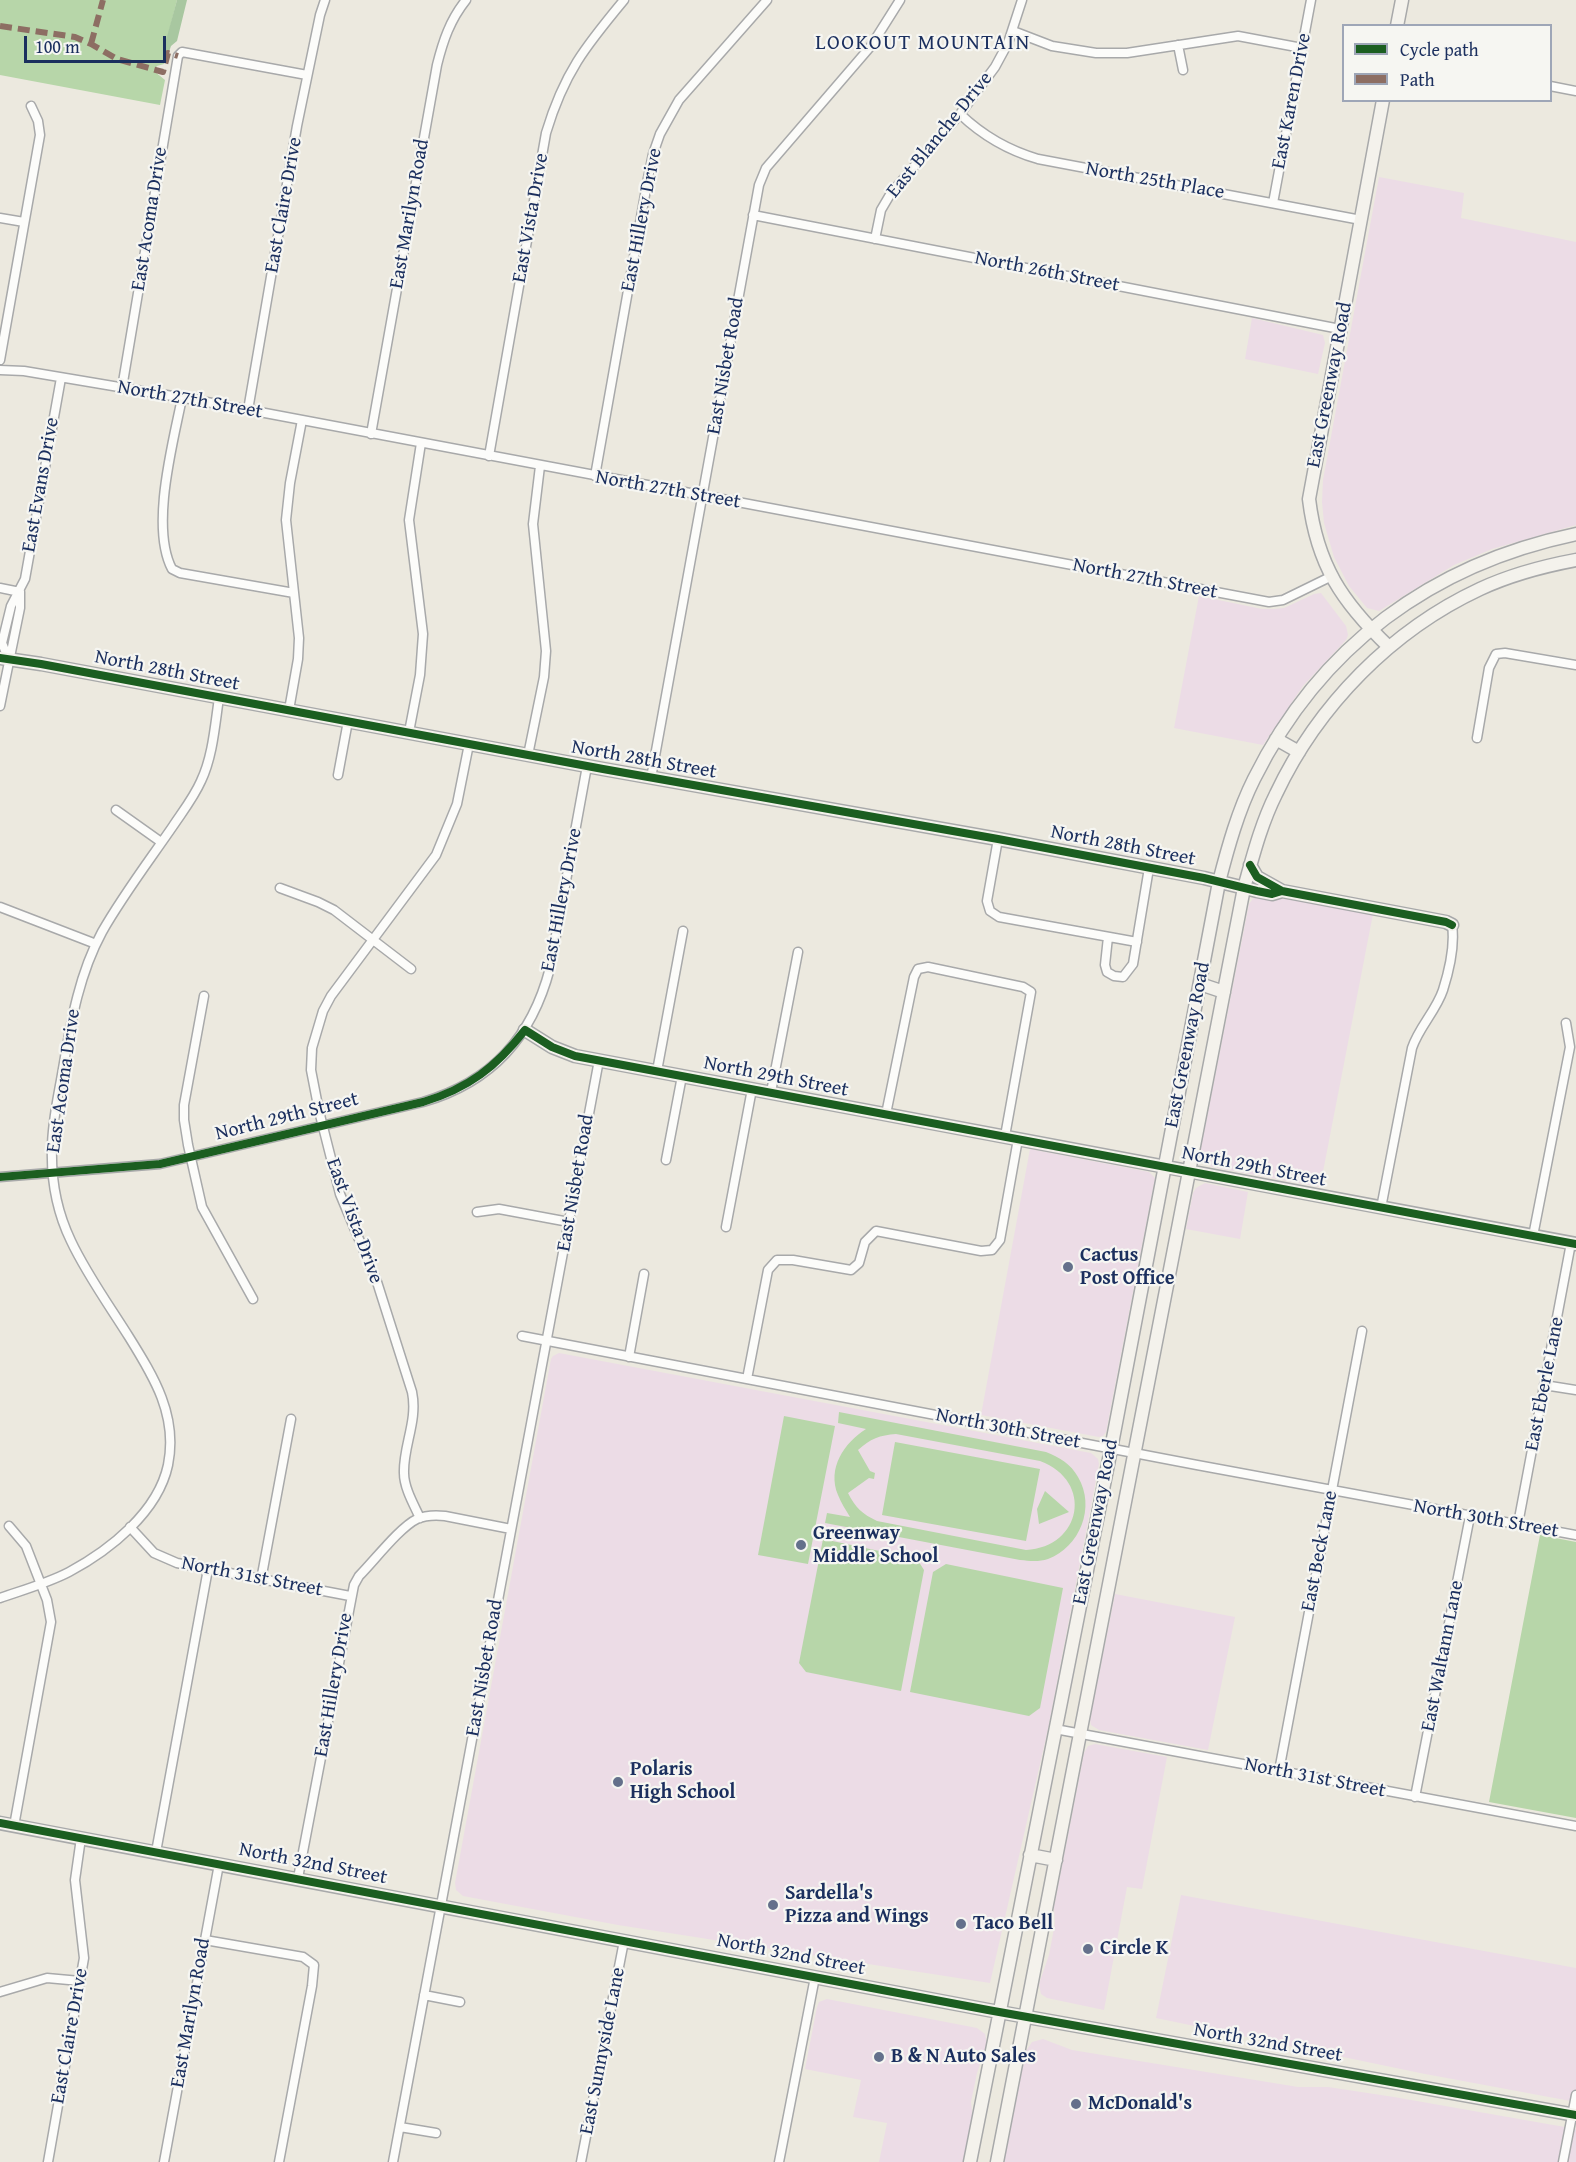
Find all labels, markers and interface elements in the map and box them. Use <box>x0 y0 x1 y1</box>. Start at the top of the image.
scale bar <box>27 24 170 62</box>
legend <box>1342 24 1552 102</box>
district label: LOOKOUT MOUNTAIN <box>815 31 1031 57</box>
street label: East Karen Drive <box>1267 31 1317 171</box>
text: 100 m <box>35 33 80 60</box>
text: Cycle path <box>1400 36 1479 63</box>
text: Path <box>1400 66 1435 93</box>
street label: East Blanche Drive <box>882 67 998 203</box>
street label: East Claire Drive <box>260 135 308 275</box>
street label: East Marilyn Road <box>385 137 435 291</box>
street label: East Acoma Drive <box>127 145 173 293</box>
street label: East Hillery Drive <box>616 146 668 294</box>
street label: East Vista Drive <box>508 151 554 285</box>
street label: North 25th Place <box>1084 157 1226 205</box>
street label: North 26th Street <box>973 246 1121 298</box>
street label: East Nisbet Road <box>702 296 750 436</box>
street label: East Greenway Road <box>1302 300 1358 470</box>
street label: North 27th Street <box>116 375 264 425</box>
street label: East Evans Drive <box>17 416 65 554</box>
street label: North 27th Street <box>594 465 742 515</box>
street label: North 27th Street <box>1071 553 1219 605</box>
street label: North 28th Street <box>93 645 241 697</box>
street label: North 28th Street <box>570 735 718 785</box>
street label: North 28th Street <box>1049 820 1197 872</box>
street label: East Hillery Drive <box>536 826 588 974</box>
street label: East Greenway Road <box>1160 960 1216 1130</box>
street label: East Acoma Drive <box>42 1007 86 1155</box>
street label: North 29th Street <box>702 1051 850 1103</box>
street label: North 29th Street <box>213 1088 361 1146</box>
street label: East Nisbet Road <box>552 1113 600 1253</box>
street label: North 29th Street <box>1180 1141 1328 1193</box>
street label: East Vista Drive <box>320 1155 388 1287</box>
place label: Cactus Post Office <box>1080 1244 1175 1291</box>
marker: Cactus Post Office <box>1061 1260 1075 1274</box>
street label: East Eberle Lane <box>1520 1315 1570 1453</box>
street label: North 30th Street <box>934 1403 1082 1455</box>
street label: East Greenway Road <box>1068 1437 1124 1607</box>
street label: East Beck Lane <box>1297 1489 1343 1613</box>
street label: North 30th Street <box>1412 1494 1560 1544</box>
place label: Greenway Middle School <box>813 1522 939 1569</box>
marker: Greenway Middle School <box>794 1538 808 1552</box>
street label: North 31st Street <box>179 1552 325 1602</box>
street label: East Waltann Lane <box>1417 1578 1469 1734</box>
street label: East Nisbet Road <box>461 1598 509 1738</box>
street label: East Hillery Drive <box>310 1611 358 1759</box>
street label: North 31st Street <box>1242 1753 1388 1803</box>
place label: Polaris High School <box>630 1758 736 1805</box>
marker: Polaris High School <box>611 1775 625 1789</box>
street label: North 32nd Street <box>237 1838 389 1890</box>
place label: Sardella's Pizza and Wings <box>785 1882 929 1929</box>
marker: Sardella's Pizza and Wings <box>766 1898 780 1912</box>
place label: Taco Bell <box>973 1912 1053 1936</box>
marker: Taco Bell <box>954 1917 968 1931</box>
street label: North 32nd Street <box>715 1929 867 1981</box>
street label: East Marilyn Road <box>166 1936 216 2090</box>
place label: Circle K <box>1100 1937 1168 1961</box>
marker: Circle K <box>1081 1942 1095 1956</box>
street label: East Sunnyside Lane <box>575 1965 631 2137</box>
street label: East Claire Drive <box>46 1966 94 2106</box>
street label: North 32nd Street <box>1192 2018 1344 2068</box>
place label: B & N Auto Sales <box>891 2045 1036 2069</box>
marker: B & N Auto Sales <box>872 2050 886 2064</box>
place label: McDonald's <box>1088 2092 1192 2116</box>
marker: McDonald's <box>1069 2097 1083 2111</box>

